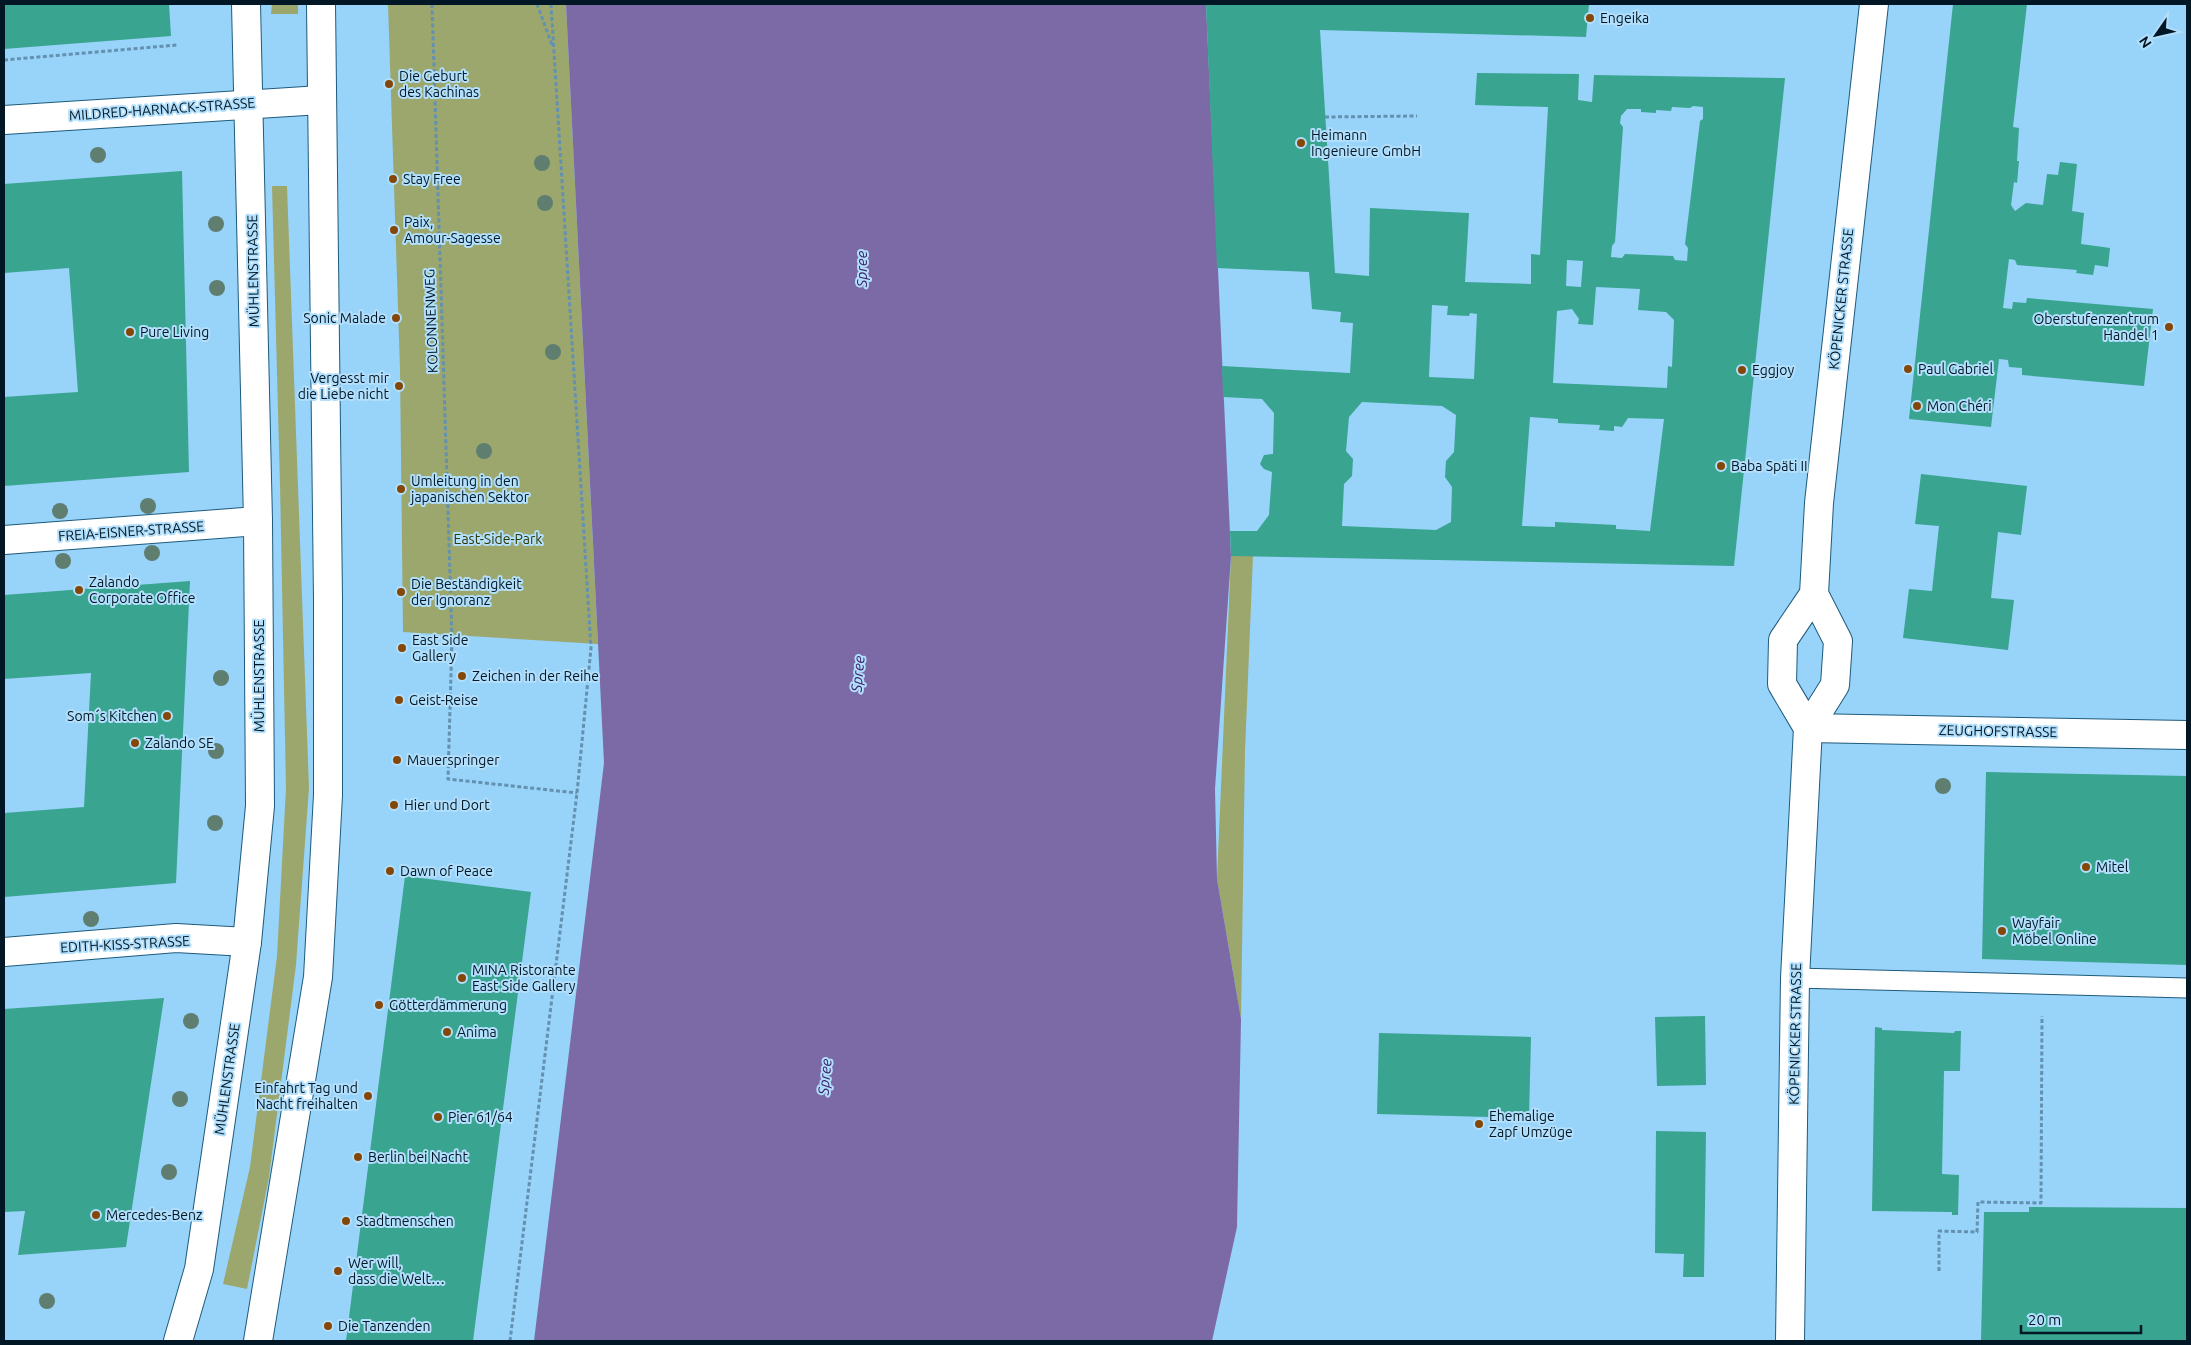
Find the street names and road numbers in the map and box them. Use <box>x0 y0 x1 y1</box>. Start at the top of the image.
street label: MILDRED-HARNACK-STRASSE <box>68 95 256 123</box>
street label: MÜHLENSTRASSE <box>243 214 262 327</box>
street label: KÖPENICKER STRASSE <box>1825 227 1856 370</box>
street label: KOLONNENWEG <box>421 269 441 373</box>
street label: FREIA-EISNER-STRASSE <box>58 518 205 544</box>
street label: MÜHLENSTRASSE <box>250 620 267 732</box>
street label: ZEUGHOFSTRASSE <box>1939 722 2058 740</box>
street label: EDITH-KISS-STRASSE <box>60 933 190 955</box>
street label: KÖPENICKER STRASSE <box>1785 963 1804 1105</box>
street label: MÜHLENSTRASSE <box>210 1022 243 1136</box>

